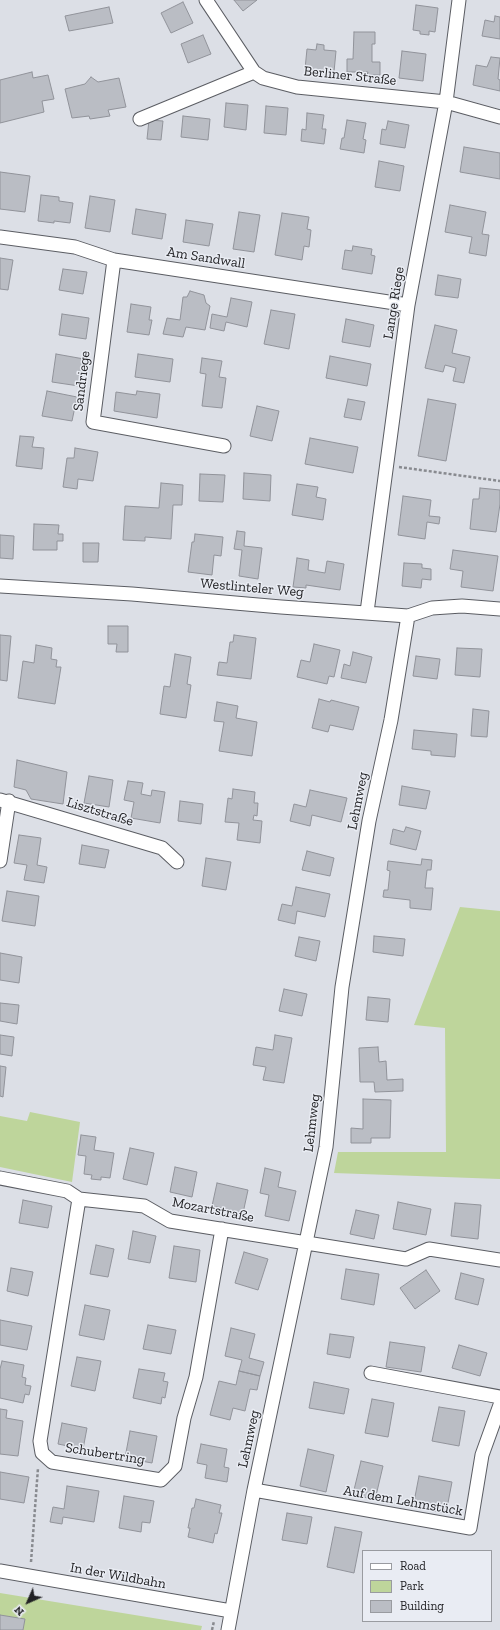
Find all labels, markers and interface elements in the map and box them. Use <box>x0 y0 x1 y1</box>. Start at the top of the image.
street label: Berliner Straße <box>303 63 397 89</box>
street label: Am Sandwall <box>166 244 246 272</box>
street label: Lange Riege <box>380 266 408 340</box>
street label: Sandriege <box>70 350 94 412</box>
street label: Westlinteler Weg <box>200 575 304 601</box>
street label: Lehmweg <box>344 771 372 831</box>
street label: Lisztstraße <box>65 794 135 830</box>
street label: Lehmweg <box>300 1093 324 1153</box>
street label: Mozartstraße <box>171 1194 255 1226</box>
street label: Lehmweg <box>235 1409 263 1469</box>
street label: Schubertring <box>64 1439 146 1469</box>
street label: Auf dem Lehmstück <box>342 1482 464 1520</box>
legend <box>362 1550 492 1622</box>
street label: In der Wildbahn <box>69 1559 167 1593</box>
text: Road <box>400 1559 426 1573</box>
text: Park <box>400 1579 424 1593</box>
north arrow <box>8 1582 48 1622</box>
text: Building <box>400 1599 444 1613</box>
text: N <box>12 1603 27 1618</box>

